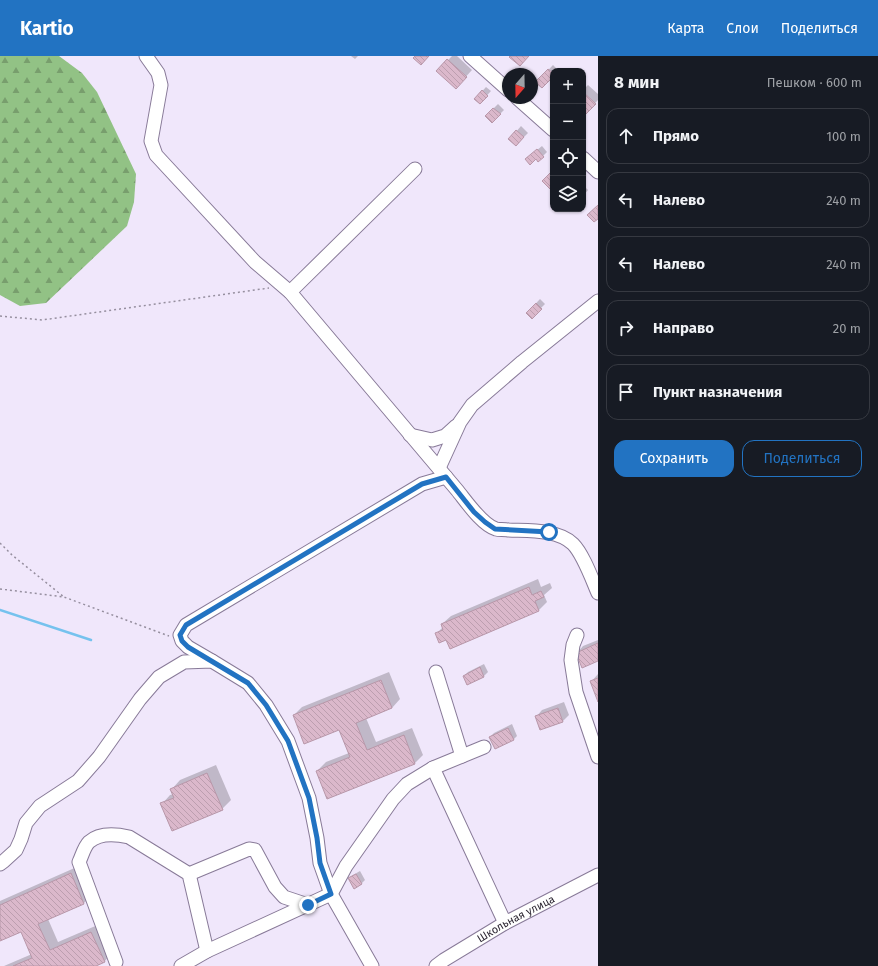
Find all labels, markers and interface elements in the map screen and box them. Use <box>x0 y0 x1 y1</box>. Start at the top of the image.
text: Kartio <box>20 17 74 40</box>
text: Карта <box>667 20 704 37</box>
text: Слои <box>726 20 759 37</box>
text: Поделиться <box>781 20 858 37</box>
north arrow <box>502 68 538 104</box>
map controls <box>550 68 586 212</box>
button: + <box>550 68 586 104</box>
text: 8 мин <box>614 72 659 93</box>
text: Пешком · 600 m <box>767 75 862 90</box>
button: − <box>550 104 586 140</box>
icon: ahead <box>615 125 637 147</box>
text: Прямо <box>653 127 699 145</box>
text: 100 m <box>826 129 861 144</box>
button: locate <box>550 140 586 176</box>
button: layers <box>550 176 586 212</box>
icon: left <box>615 189 637 211</box>
text: Налево <box>653 191 705 209</box>
text: 240 m <box>826 193 861 208</box>
icon: left <box>615 253 637 275</box>
text: Налево <box>653 255 705 273</box>
text: 240 m <box>826 257 861 272</box>
icon: right <box>615 317 637 339</box>
text: Направо <box>653 319 714 337</box>
text: 20 m <box>833 321 861 336</box>
icon: arrive <box>615 381 637 403</box>
text: Пункт назначения <box>653 383 782 401</box>
button: Сохранить <box>614 440 734 477</box>
button: Поделиться <box>742 440 862 477</box>
route start <box>540 523 558 541</box>
street label: Школьная улица <box>475 893 557 945</box>
route end <box>299 896 317 914</box>

